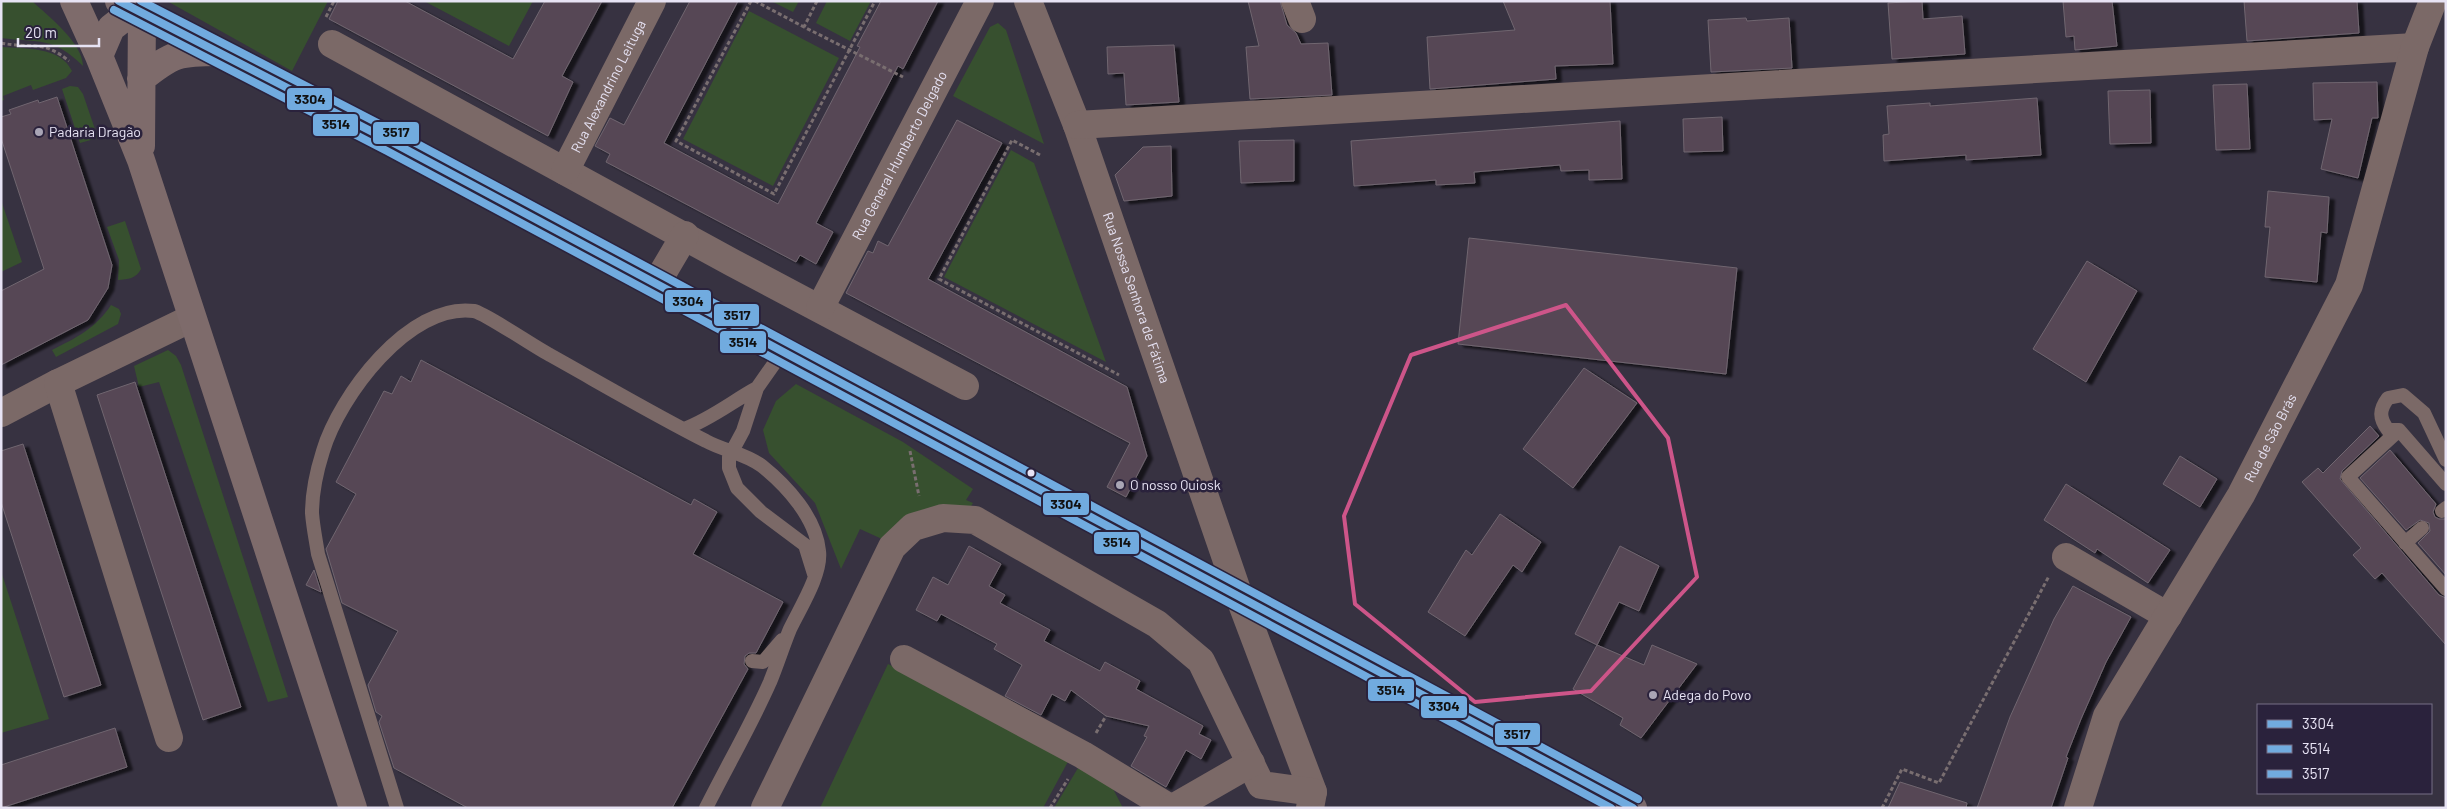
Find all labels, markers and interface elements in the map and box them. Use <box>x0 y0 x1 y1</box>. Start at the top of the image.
scale bar <box>18 15 99 47</box>
street label: Rua Alexandrino Leituga <box>567 17 649 155</box>
text: 20 m <box>25 23 57 41</box>
street label: Rua General Humberto Delgado <box>848 68 950 243</box>
line badge: 3304 <box>286 87 333 111</box>
text: 3304 <box>294 90 326 107</box>
line badge: 3514 <box>312 113 359 137</box>
text: 3514 <box>322 115 350 132</box>
line badge: 3517 <box>372 121 420 145</box>
place label: Padaria Dragão <box>49 123 141 140</box>
text: 3517 <box>383 123 409 140</box>
marker: Padaria Dragão <box>33 126 45 138</box>
street label: Rua Nossa Senhora de Fátima <box>1100 210 1174 385</box>
line badge: 3304 <box>664 289 712 313</box>
text: 3304 <box>672 292 704 309</box>
line badge: 3517 <box>713 303 760 327</box>
text: 3517 <box>724 306 750 323</box>
line badge: 3514 <box>719 330 767 354</box>
text: 3514 <box>729 333 757 350</box>
street label: Rua de São Brás <box>2240 390 2300 485</box>
unlabelled marker <box>1026 468 1036 478</box>
place label: O nosso Quiosk <box>1130 476 1221 493</box>
marker: O nosso Quiosk <box>1114 479 1126 491</box>
line badge: 3304 <box>1042 492 1090 516</box>
text: 3304 <box>1050 495 1082 512</box>
line badge: 3514 <box>1093 531 1140 555</box>
text: 3514 <box>1103 533 1131 550</box>
line badge: 3514 <box>1367 678 1415 702</box>
text: 3514 <box>1377 681 1405 698</box>
place label: Adega do Povo <box>1663 686 1751 703</box>
marker: Adega do Povo <box>1647 689 1659 701</box>
line badge: 3304 <box>1420 695 1468 719</box>
text: 3304 <box>1428 697 1460 714</box>
legend <box>2257 704 2432 794</box>
text: 3304 <box>2302 714 2334 732</box>
line badge: 3517 <box>1494 722 1541 746</box>
text: 3517 <box>1504 725 1530 742</box>
text: 3514 <box>2302 739 2331 757</box>
text: 3517 <box>2302 764 2329 782</box>

